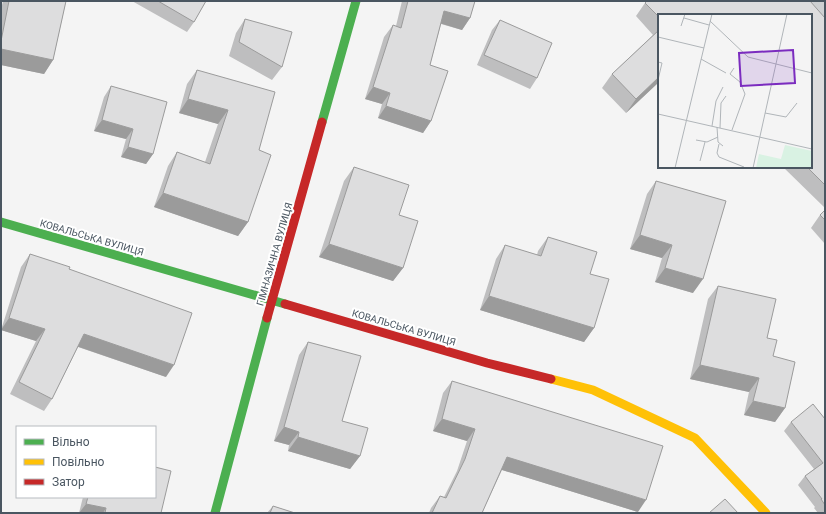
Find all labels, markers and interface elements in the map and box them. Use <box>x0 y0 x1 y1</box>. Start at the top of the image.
inset map <box>658 14 812 168</box>
street label: ГІМНАЗИЧНА ВУЛИЦЯ <box>254 201 294 307</box>
street label: КОВАЛЬСЬКА ВУЛИЦЯ <box>39 217 145 258</box>
street label: КОВАЛЬСЬКА ВУЛИЦЯ <box>351 307 457 348</box>
legend <box>16 426 156 498</box>
text: Вільно <box>52 435 90 449</box>
text: Повільно <box>52 455 105 469</box>
text: Затор <box>52 475 85 489</box>

